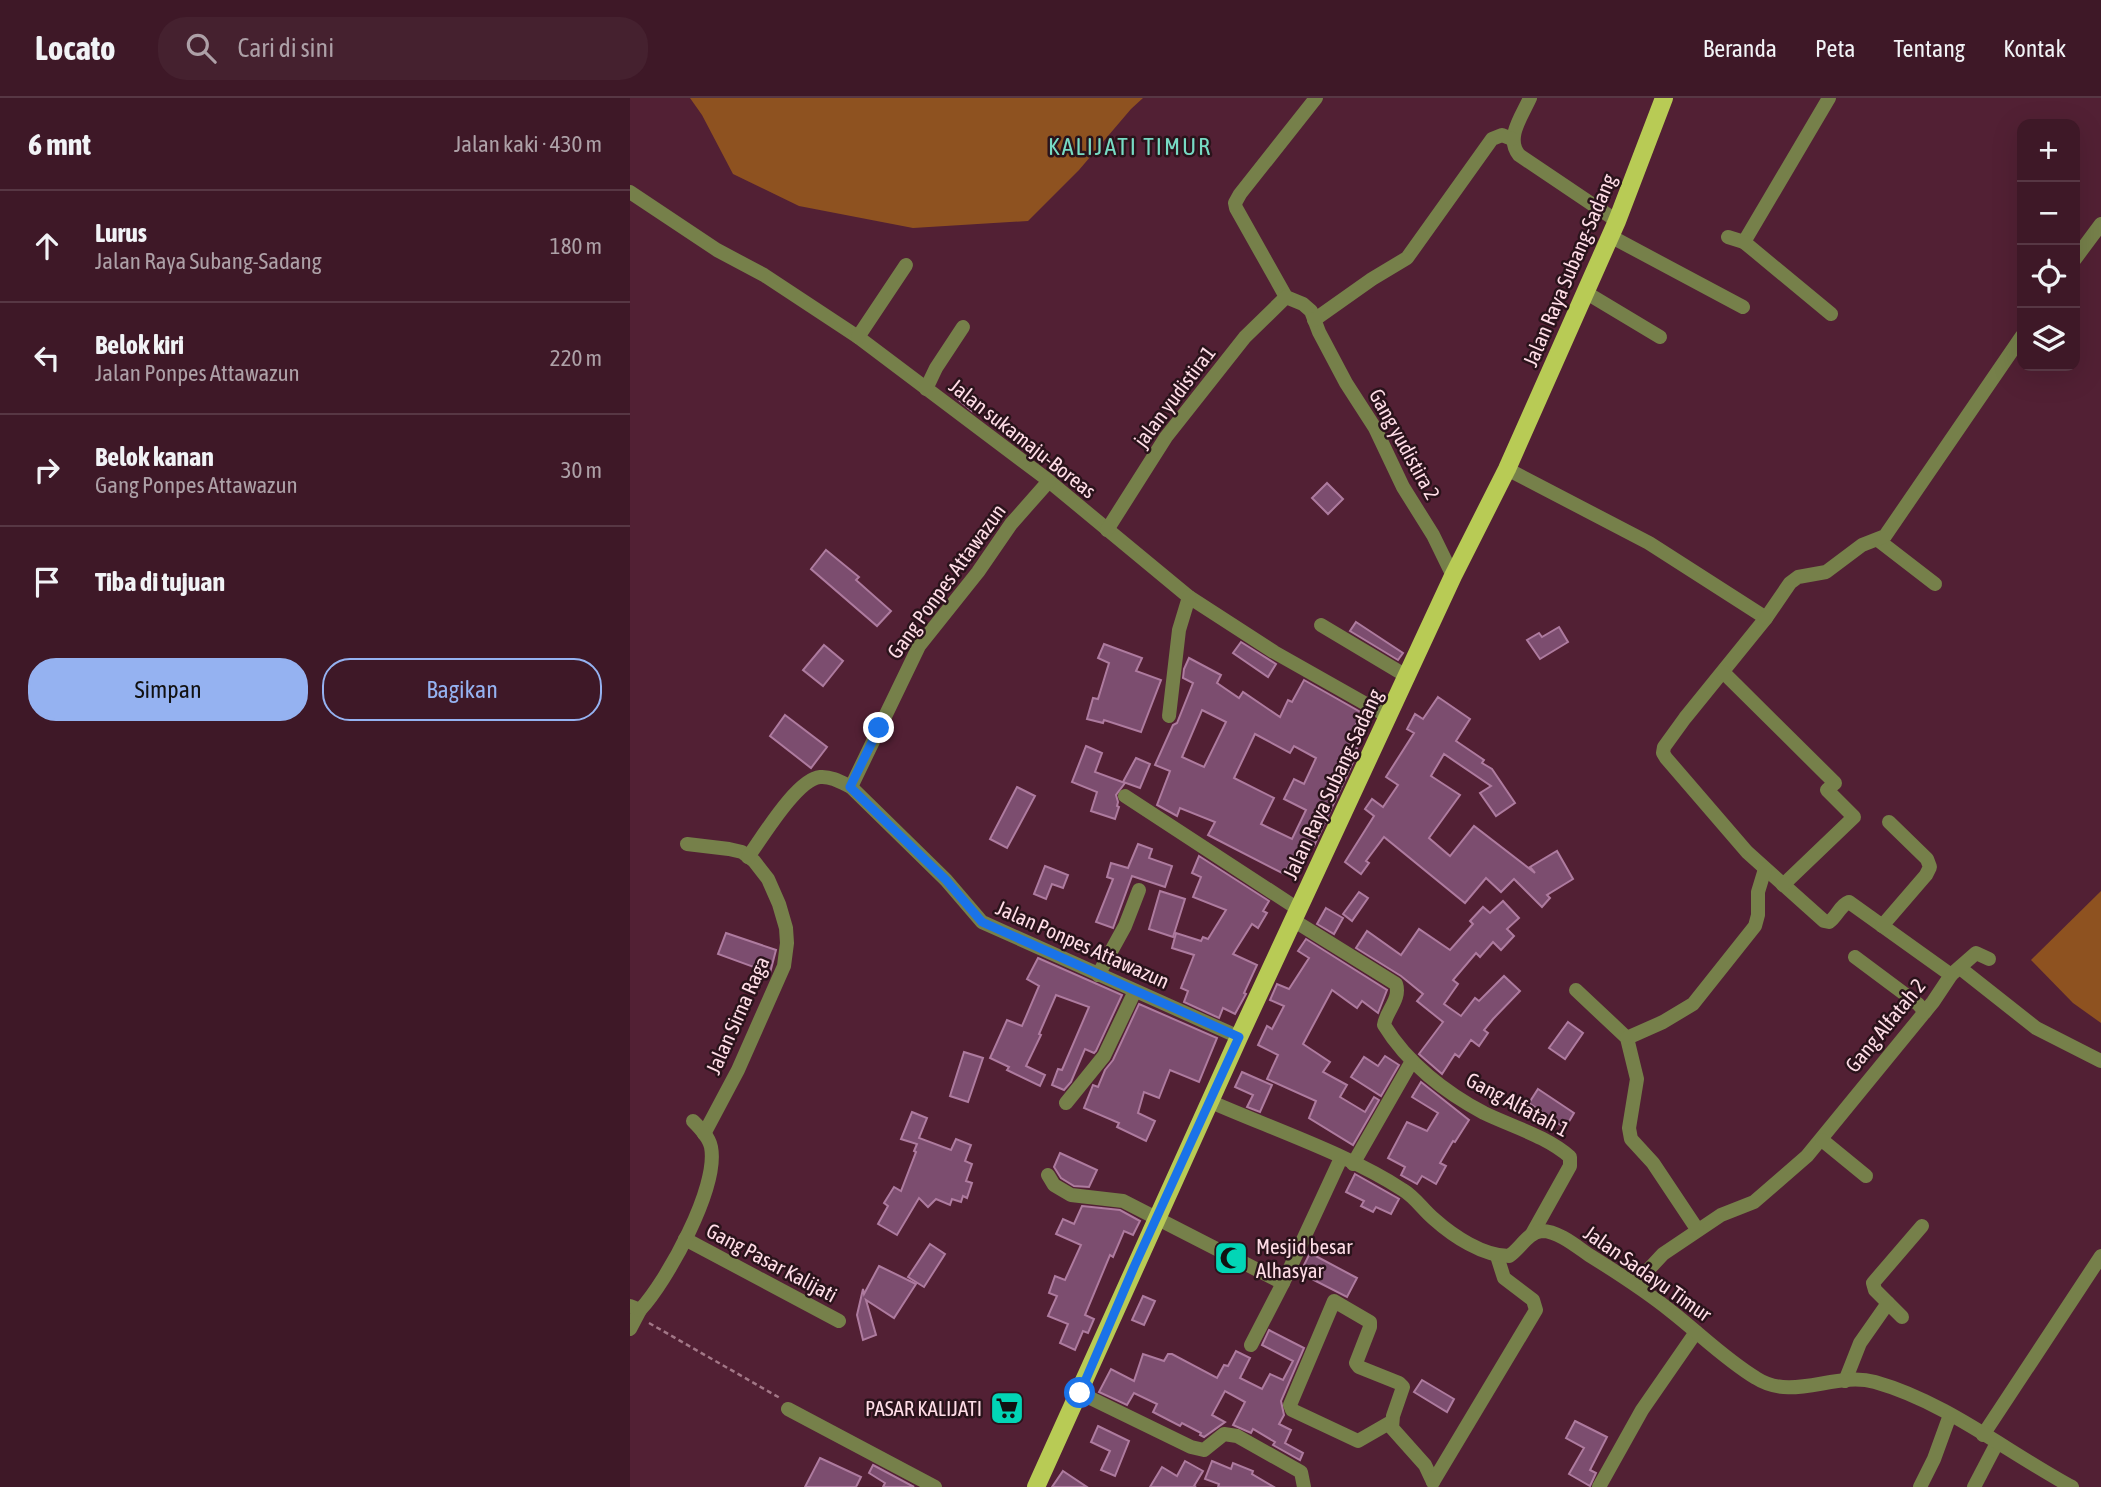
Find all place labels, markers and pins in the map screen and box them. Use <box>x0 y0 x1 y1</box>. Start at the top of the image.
place label: Mesjid besar Alhasyar <box>1256 1234 1353 1282</box>
mosque icon: Mesjid besar Alhasyar <box>1212 1239 1250 1277</box>
supermarket icon: PASAR KALIJATI <box>988 1389 1026 1427</box>
place label: PASAR KALIJATI <box>865 1396 982 1420</box>

